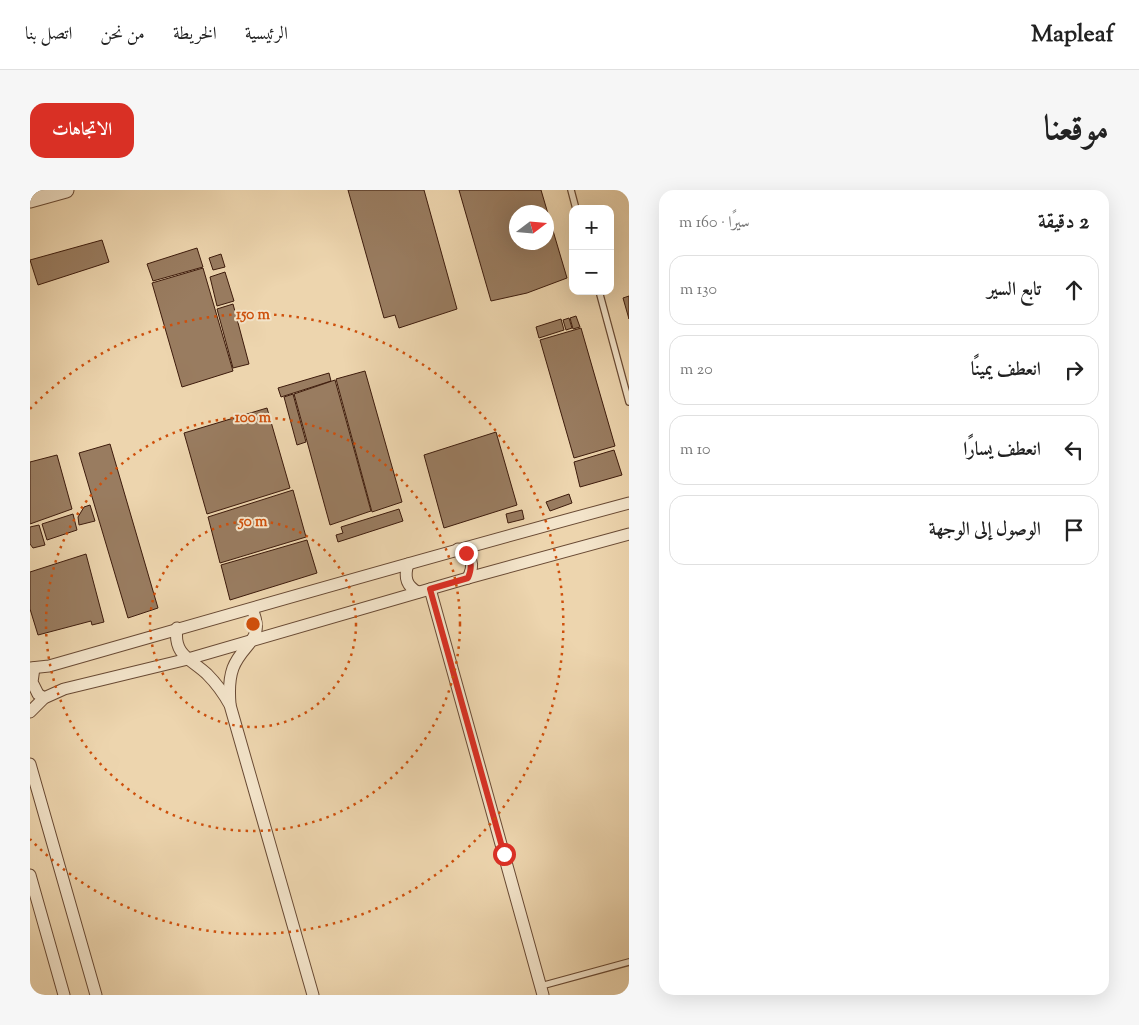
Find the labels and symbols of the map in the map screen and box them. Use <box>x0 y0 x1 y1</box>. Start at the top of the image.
north arrow <box>509 205 554 250</box>
text: 150 m <box>236 305 270 326</box>
text: 100 m <box>235 408 272 429</box>
text: 50 m <box>238 512 268 533</box>
route end <box>455 542 478 565</box>
centre of rings <box>244 615 262 633</box>
route start <box>493 843 516 866</box>

